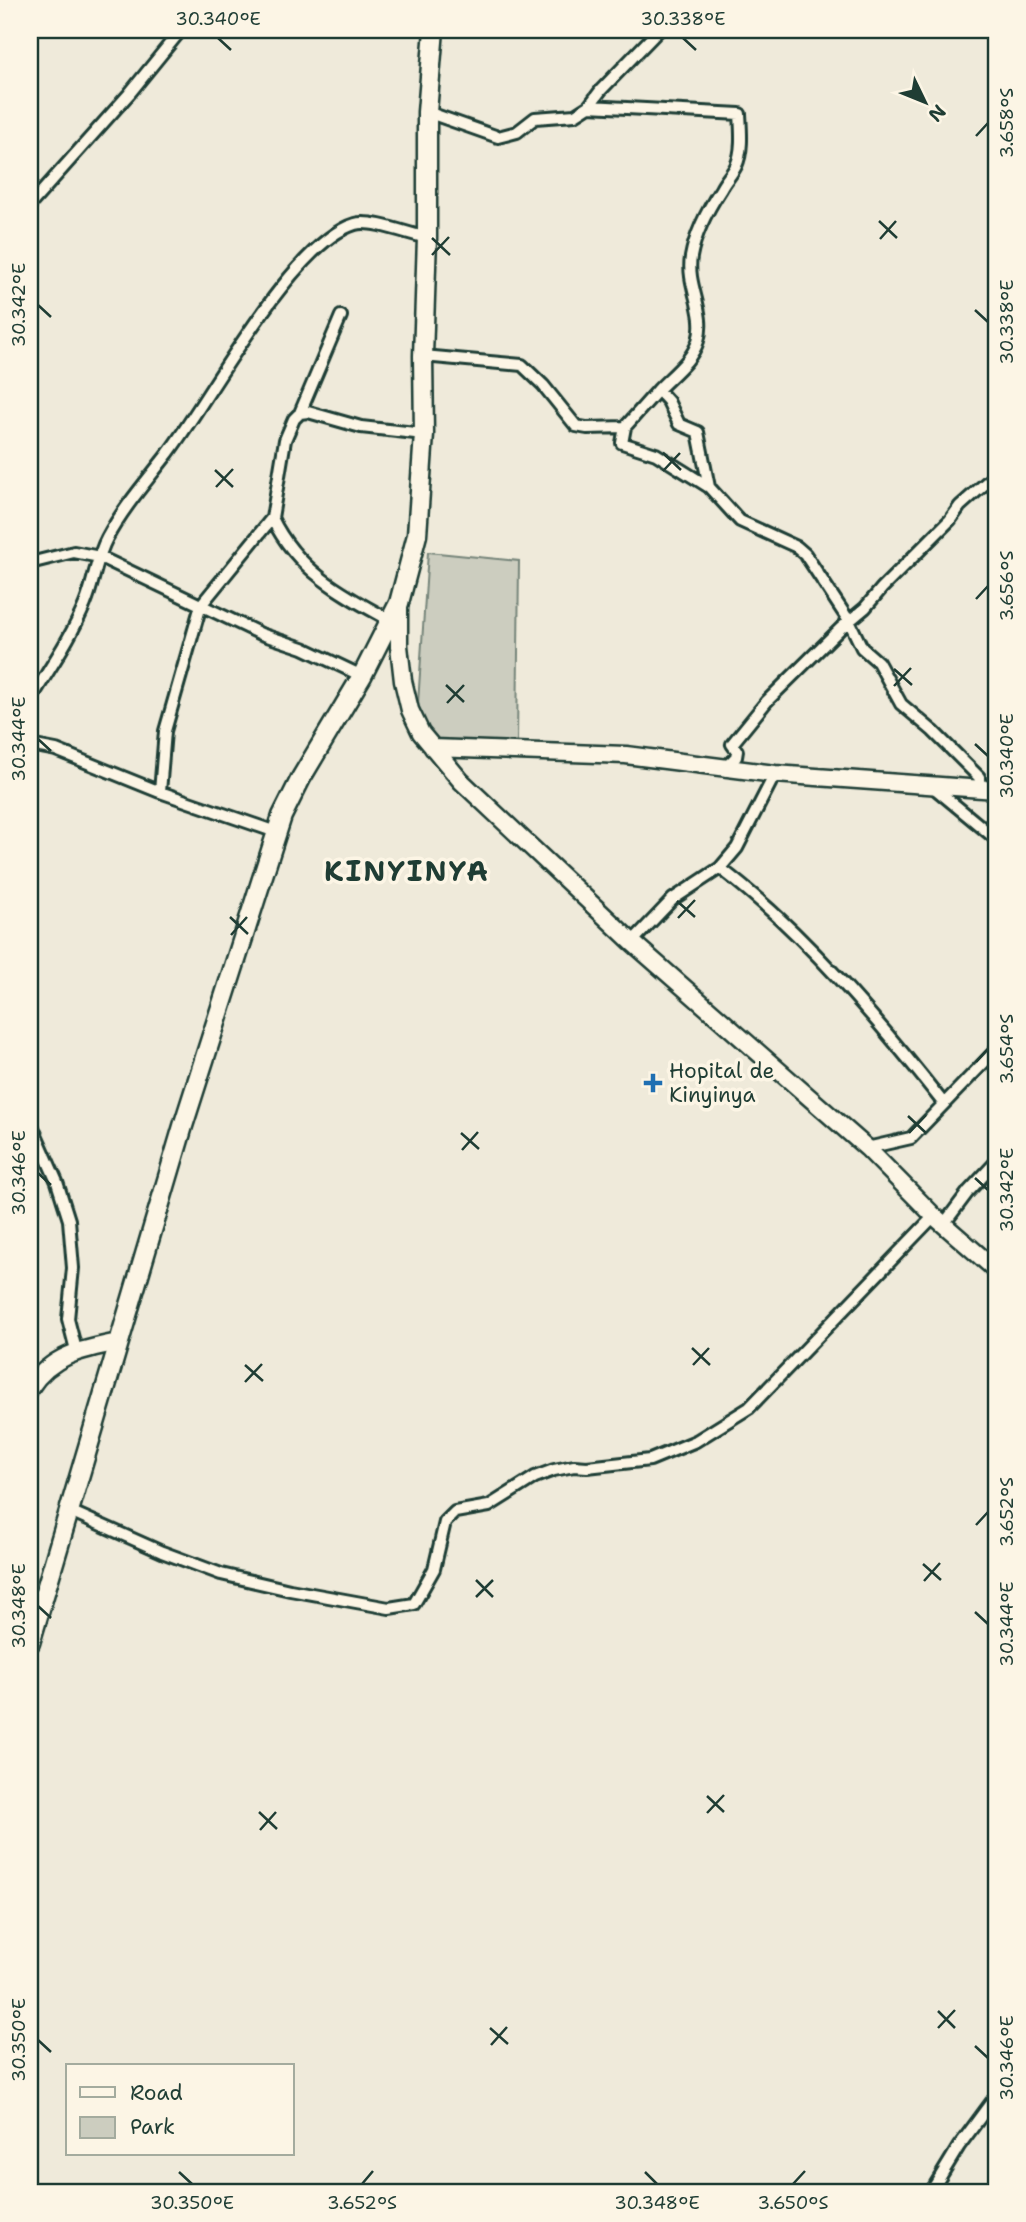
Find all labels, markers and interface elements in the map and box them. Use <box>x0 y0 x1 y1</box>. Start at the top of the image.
text: 30.340°E <box>175 7 261 31</box>
text: 30.338°E <box>641 7 725 31</box>
north arrow <box>890 66 960 136</box>
text: 3.658°S <box>995 88 1019 158</box>
text: N <box>923 99 951 127</box>
text: 30.342°E <box>7 263 31 347</box>
text: 30.338°E <box>995 280 1019 364</box>
text: 3.656°S <box>995 551 1019 621</box>
text: 30.344°E <box>7 696 31 782</box>
text: 30.340°E <box>995 713 1019 799</box>
district label: KINYINYA <box>324 852 490 890</box>
text: 3.654°S <box>995 1014 1019 1084</box>
place label: Hopital de Kinyinya <box>669 1057 774 1109</box>
marker: Hopital de Kinyinya <box>643 1073 663 1093</box>
text: 30.346°E <box>7 1130 31 1216</box>
text: 30.342°E <box>995 1148 1019 1232</box>
text: 3.652°S <box>995 1477 1019 1547</box>
text: 30.348°E <box>7 1563 31 1649</box>
text: 30.344°E <box>995 1581 1019 1667</box>
text: 30.350°E <box>7 1998 31 2082</box>
text: 30.346°E <box>995 2015 1019 2101</box>
legend <box>66 2064 294 2156</box>
text: Road <box>130 2079 183 2107</box>
text: Park <box>130 2113 175 2141</box>
text: 30.350°E <box>150 2191 234 2215</box>
text: 3.652°S <box>327 2191 397 2215</box>
text: 30.348°E <box>614 2191 700 2215</box>
text: 3.650°S <box>758 2191 828 2215</box>

